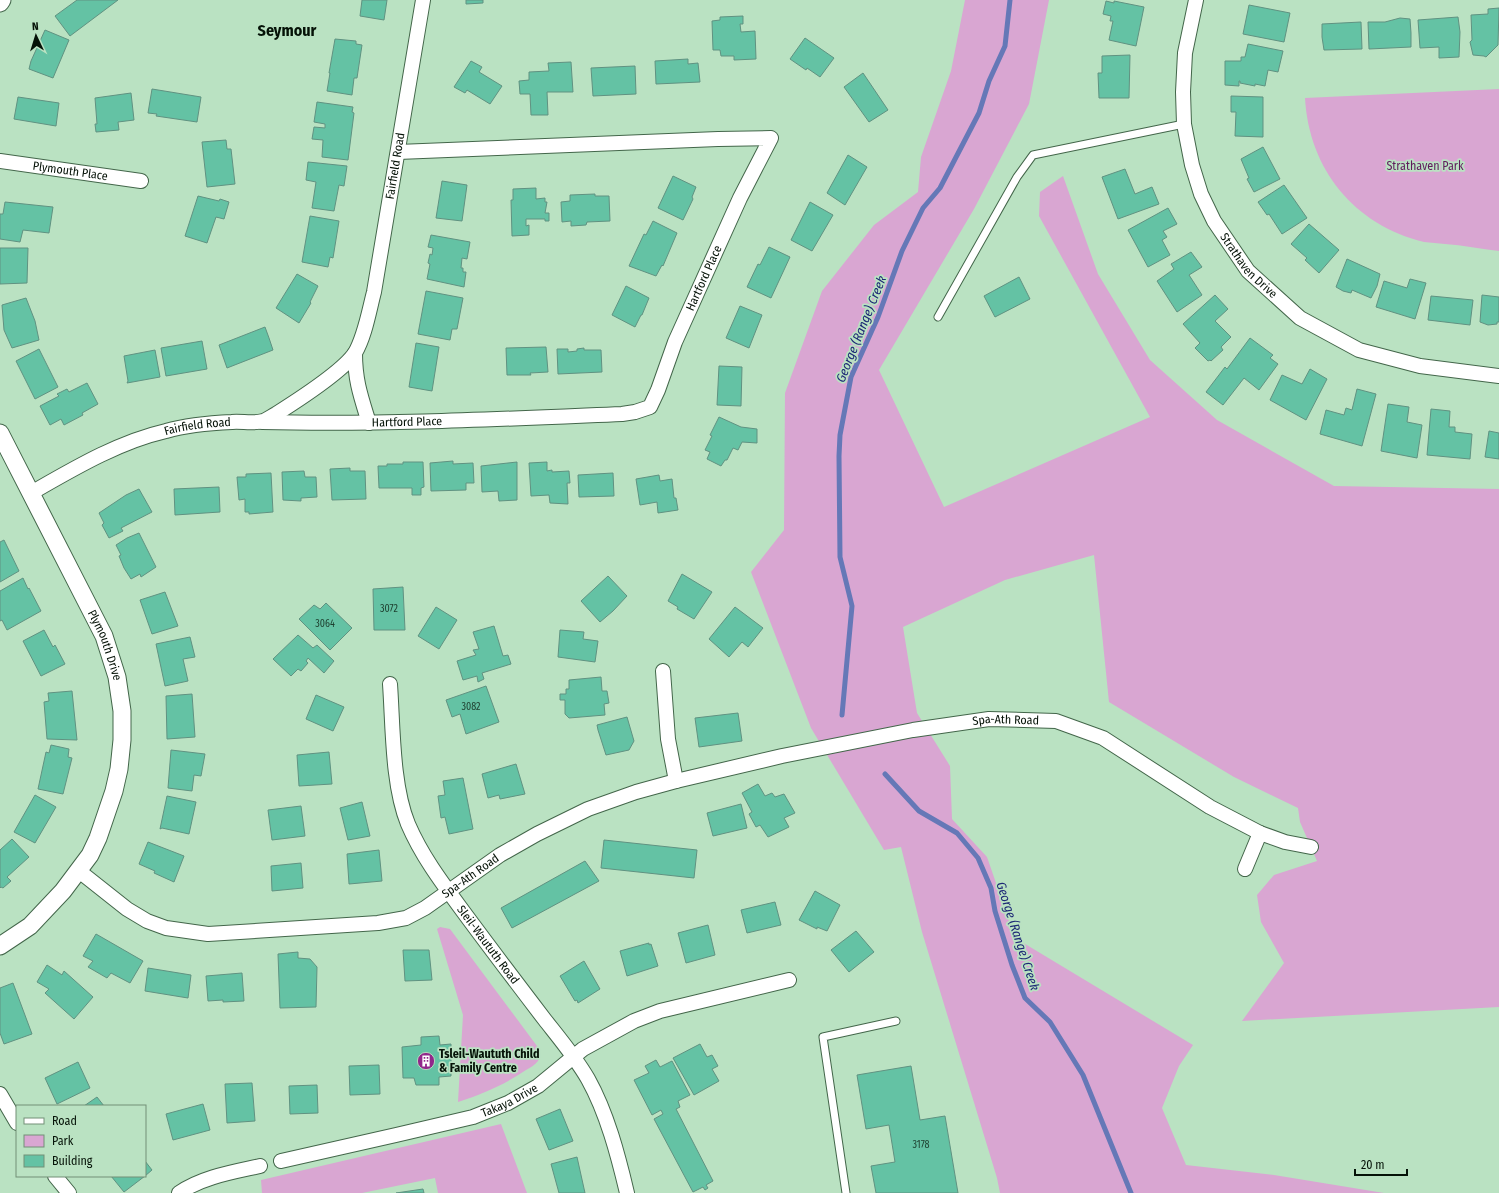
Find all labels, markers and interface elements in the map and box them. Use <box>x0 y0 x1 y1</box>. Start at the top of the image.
north arrow <box>16 16 56 56</box>
text: N <box>32 20 39 33</box>
district label: Seymour <box>258 21 317 40</box>
street label: Fairfield Road <box>383 132 408 200</box>
street label: Plymouth Place <box>32 159 109 183</box>
park label: Strathaven Park <box>1386 159 1464 173</box>
street label: Strathaven Drive <box>1217 230 1280 301</box>
street label: Hartford Place <box>683 243 725 313</box>
water label: George (Range) Creek <box>833 273 889 384</box>
street label: Hartford Place <box>372 414 442 430</box>
street label: Fairfield Road <box>162 415 231 438</box>
house number: 3072 <box>380 603 399 615</box>
street label: Plymouth Drive <box>85 607 124 681</box>
house number: 3064 <box>315 618 335 630</box>
house number: 3082 <box>461 701 481 713</box>
street label: Spa-Ath Road <box>972 712 1039 728</box>
street label: Spa-Ath Road <box>439 851 502 901</box>
water label: George (Range) Creek <box>993 880 1043 993</box>
street label: Sleil-Waututh Road <box>454 903 522 987</box>
place label: Tsleil-Waututh Child & Family Centre <box>439 1047 539 1075</box>
building icon: Tsleil-Waututh Child & Family Centre <box>416 1051 436 1071</box>
street label: Takaya Drive <box>479 1081 540 1120</box>
legend <box>16 1105 146 1177</box>
text: Road <box>52 1114 77 1128</box>
text: Park <box>52 1134 74 1148</box>
house number: 3178 <box>912 1139 930 1151</box>
scale bar <box>1355 1151 1407 1177</box>
text: Building <box>52 1154 93 1168</box>
text: 20 m <box>1361 1158 1385 1172</box>

